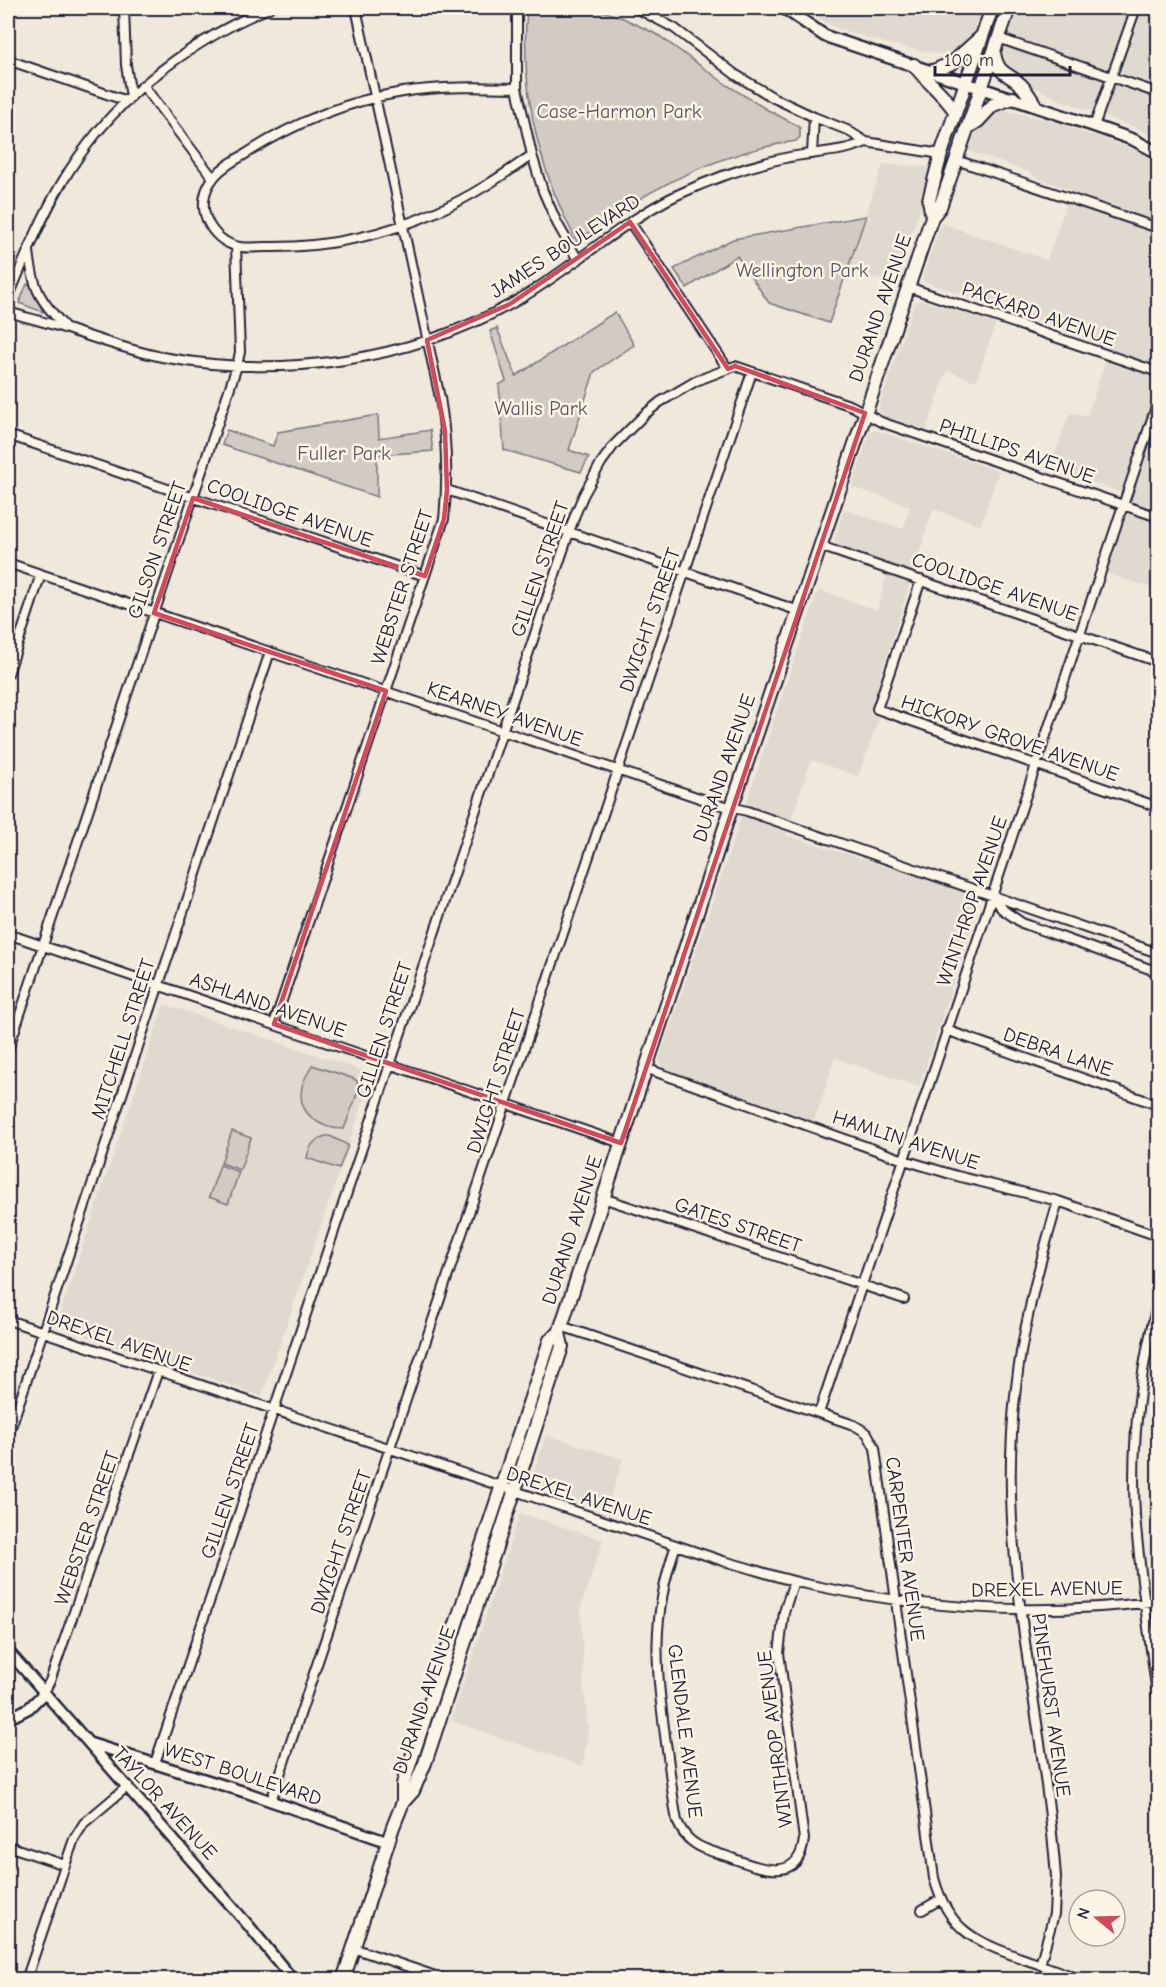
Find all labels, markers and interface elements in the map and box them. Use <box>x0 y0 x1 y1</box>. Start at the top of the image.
scale bar <box>935 39 1070 77</box>
text: 100 m <box>944 50 994 71</box>
park label: Case-Harmon Park <box>537 100 702 123</box>
street label: JAMES BOULEVARD <box>486 189 644 303</box>
street label: DURAND AVENUE <box>844 231 916 385</box>
park label: Wellington Park <box>736 259 869 282</box>
street label: PACKARD AVENUE <box>959 277 1119 351</box>
park label: Wallis Park <box>495 397 588 420</box>
street label: PHILLIPS AVENUE <box>936 414 1098 488</box>
park label: Fuller Park <box>297 442 391 465</box>
street label: COOLIDGE AVENUE <box>204 474 376 552</box>
street label: GILSON STREET <box>123 478 191 622</box>
street label: GILLEN STREET <box>506 498 574 640</box>
street label: WEBSTER STREET <box>366 506 438 668</box>
street label: DWIGHT STREET <box>615 545 686 695</box>
street label: COOLIDGE AVENUE <box>909 548 1081 626</box>
street label: KEARNEY AVENUE <box>424 677 586 751</box>
street label: HICKORY GROVE AVENUE <box>898 690 1122 786</box>
street label: DURAND AVENUE <box>688 691 760 845</box>
street label: WINTHROP AVENUE <box>932 813 1012 989</box>
street label: MITCHELL STREET <box>86 955 160 1122</box>
street label: GILLEN STREET <box>351 958 417 1101</box>
street label: ASHLAND AVENUE <box>187 967 349 1043</box>
street label: DWIGHT STREET <box>462 1005 530 1156</box>
street label: DEBRA LANE <box>1000 1023 1116 1081</box>
street label: HAMLIN AVENUE <box>830 1105 982 1175</box>
street label: DURAND AVENUE <box>537 1153 607 1307</box>
street label: GATES STREET <box>672 1193 805 1258</box>
street label: DREXEL AVENUE <box>44 1305 194 1377</box>
street label: GILLEN STREET <box>196 1420 264 1562</box>
street label: WEBSTER STREET <box>50 1447 124 1608</box>
street label: CARPENTER AVENUE <box>881 1455 929 1643</box>
street label: DREXEL AVENUE <box>503 1462 655 1530</box>
street label: DWIGHT STREET <box>306 1467 377 1617</box>
street label: DREXEL AVENUE <box>971 1576 1123 1602</box>
street label: PINEHURST AVENUE <box>1027 1612 1075 1798</box>
street label: DURAND AVENUE <box>388 1623 460 1777</box>
street label: GLENDALE AVENUE <box>663 1643 707 1819</box>
street label: WINTHROP AVENUE <box>753 1649 797 1829</box>
street label: WEST BOULEVARD <box>161 1738 325 1810</box>
street label: TAYLOR AVENUE <box>108 1742 222 1864</box>
north arrow <box>1067 1888 1127 1948</box>
text: N <box>1074 1906 1094 1921</box>

